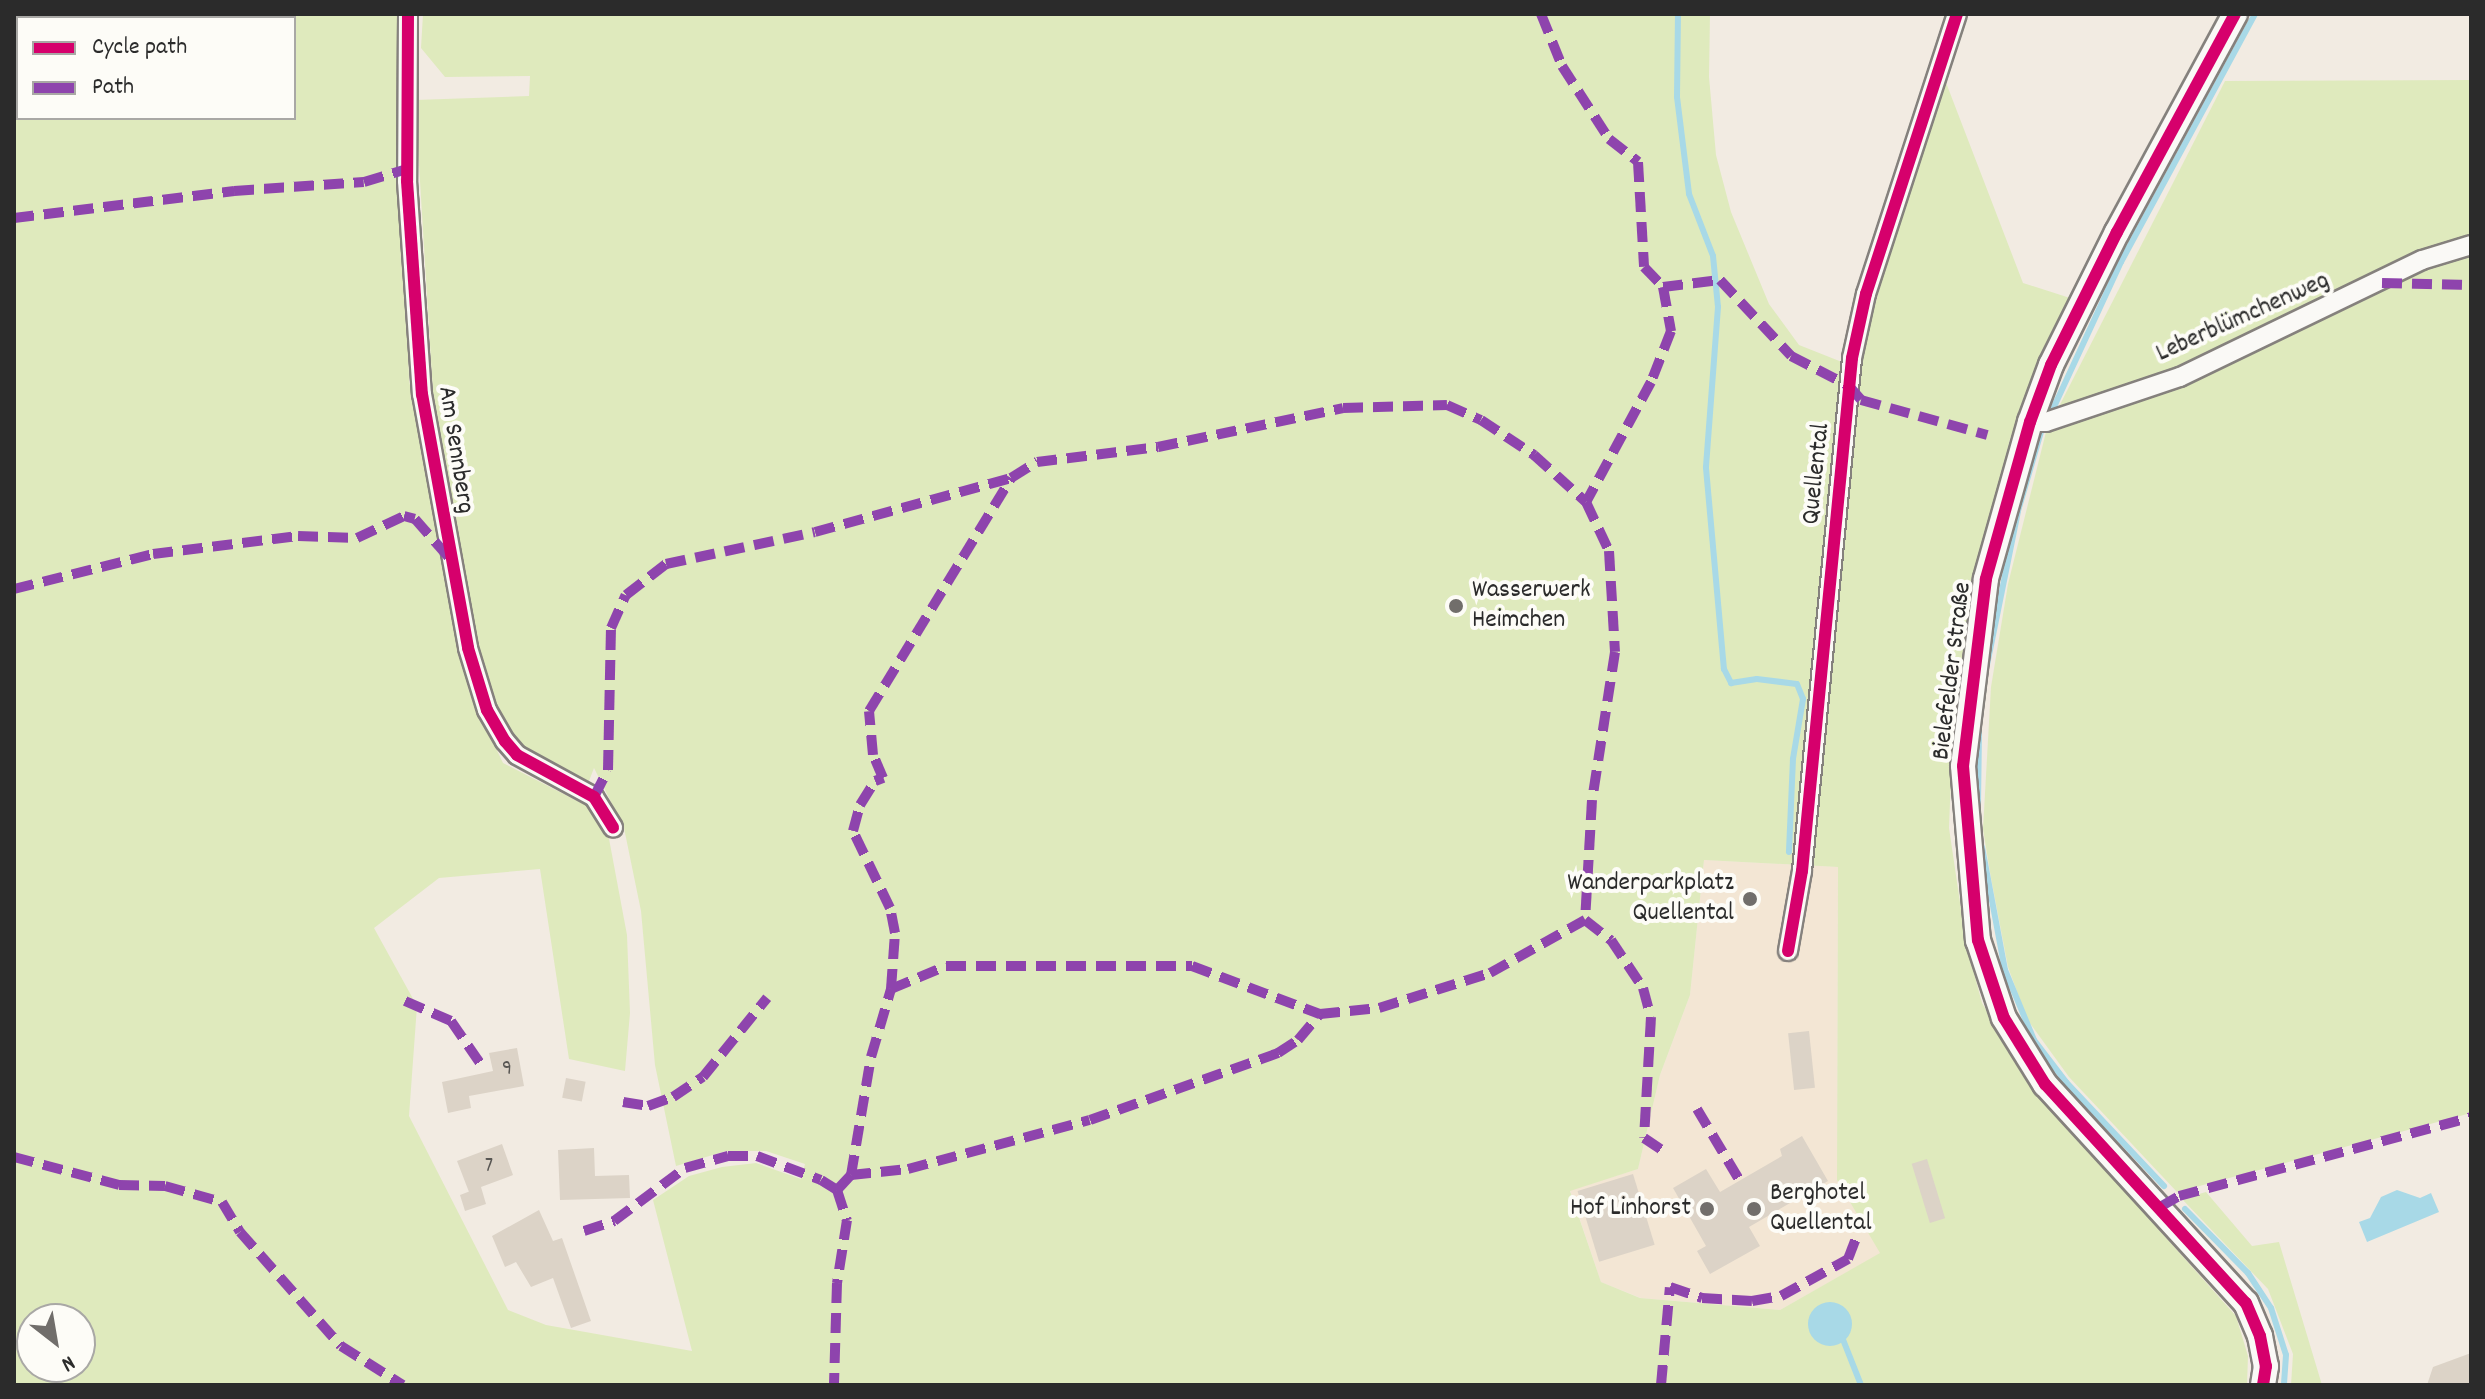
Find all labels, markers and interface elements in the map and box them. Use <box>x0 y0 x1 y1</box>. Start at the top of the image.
legend <box>16 16 296 120</box>
text: Cycle path <box>92 31 187 65</box>
text: Path <box>92 71 134 105</box>
street label: Leberblümchenweg <box>2152 266 2334 370</box>
street label: Am Sennberg <box>430 384 480 516</box>
street label: Quellental <box>1796 422 1838 526</box>
place label: Wasserwerk Heimchen <box>1472 575 1591 636</box>
street label: Bielefelder Straße <box>1927 580 1979 762</box>
marker: Wasserwerk Heimchen <box>1447 597 1465 615</box>
place label: Wanderparkplatz Quellental <box>1567 868 1734 930</box>
marker: Wanderparkplatz Quellental <box>1741 890 1759 908</box>
house number: 9 <box>502 1057 512 1083</box>
house number: 7 <box>485 1154 493 1180</box>
place label: Berghotel Quellental <box>1770 1178 1872 1240</box>
place label: Hof Linhorst <box>1570 1193 1691 1225</box>
marker: Hof Linhorst <box>1698 1200 1716 1218</box>
marker: Berghotel Quellental <box>1745 1200 1763 1218</box>
north arrow <box>16 1303 96 1383</box>
text: N <box>55 1346 80 1378</box>

